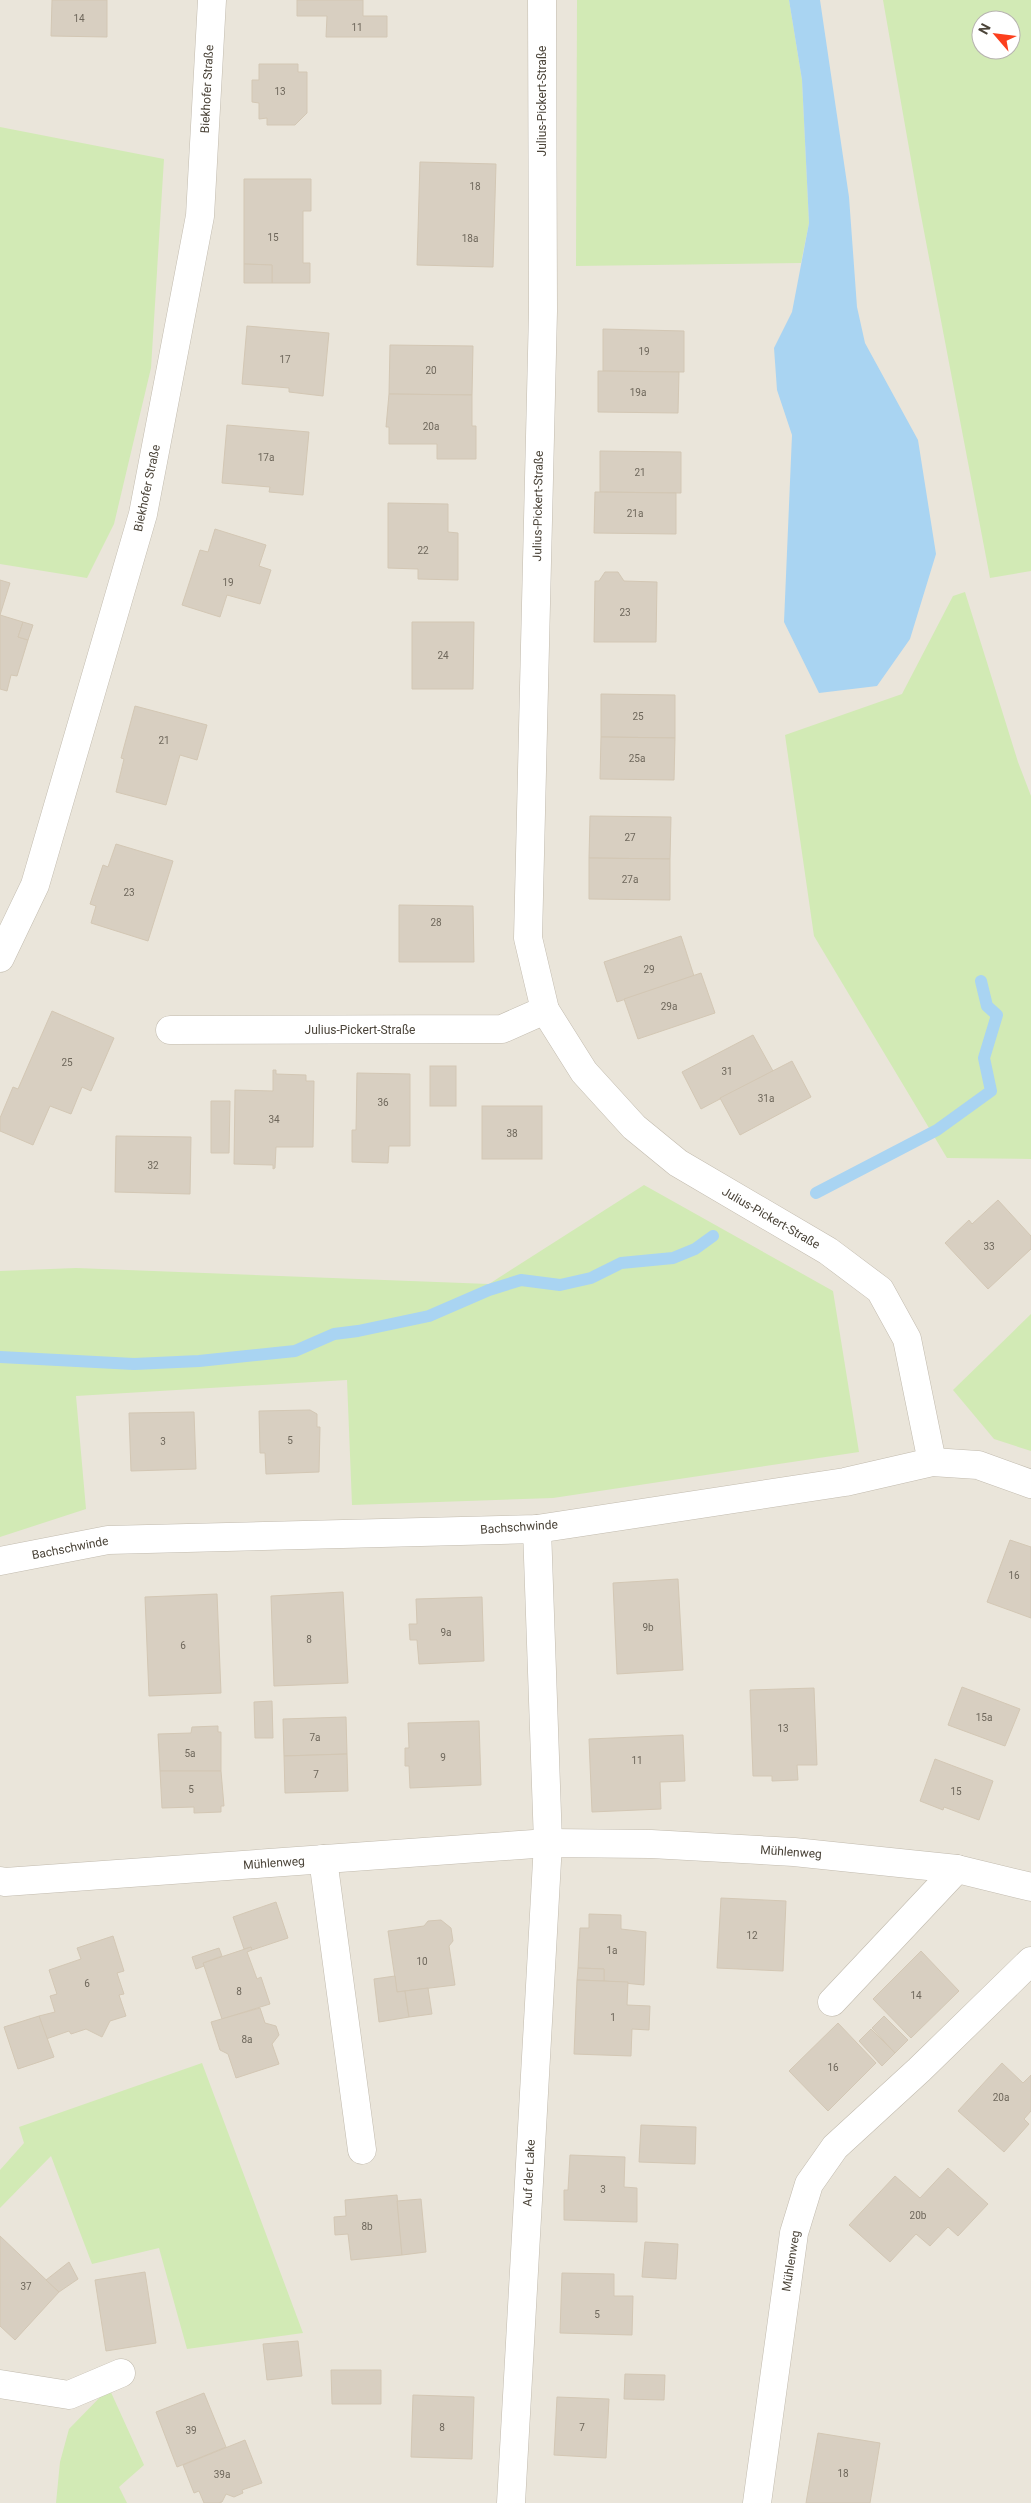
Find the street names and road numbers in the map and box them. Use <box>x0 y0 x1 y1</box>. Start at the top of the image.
street label: Biekhofer Straße <box>198 44 216 134</box>
street label: Julius-Pickert-Straße <box>535 46 549 156</box>
street label: Biekhofer Straße <box>131 443 163 533</box>
street label: Julius-Pickert-Straße <box>530 450 546 562</box>
street label: Julius-Pickert-Straße <box>305 1023 415 1037</box>
street label: Julius-Pickert-Straße <box>720 1184 822 1252</box>
street label: Bachschwinde <box>480 1517 558 1537</box>
street label: Bachschwinde <box>31 1534 109 1562</box>
street label: Mühlenweg <box>760 1843 822 1861</box>
street label: Mühlenweg <box>243 1854 305 1872</box>
street label: Auf der Lake <box>520 2139 538 2207</box>
street label: Mühlenweg <box>779 2229 803 2293</box>

